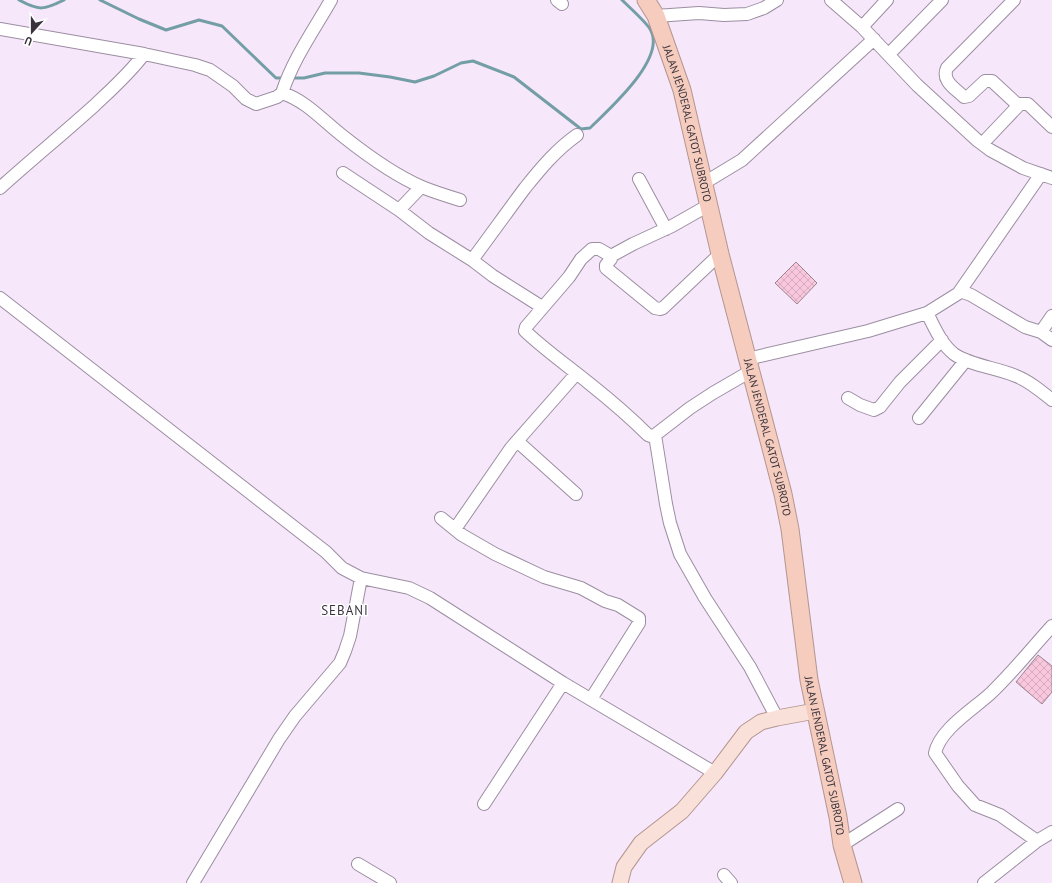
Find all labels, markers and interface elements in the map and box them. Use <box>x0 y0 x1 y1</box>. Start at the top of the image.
north arrow <box>12 12 52 52</box>
text: U <box>23 34 34 49</box>
street label: JALAN JENDERAL GATOT SUBROTO <box>659 42 715 203</box>
street label: JALAN JENDERAL GATOT SUBROTO <box>740 356 794 517</box>
district label: SEBANI <box>321 602 369 619</box>
street label: JALAN JENDERAL GATOT SUBROTO <box>801 675 848 836</box>

